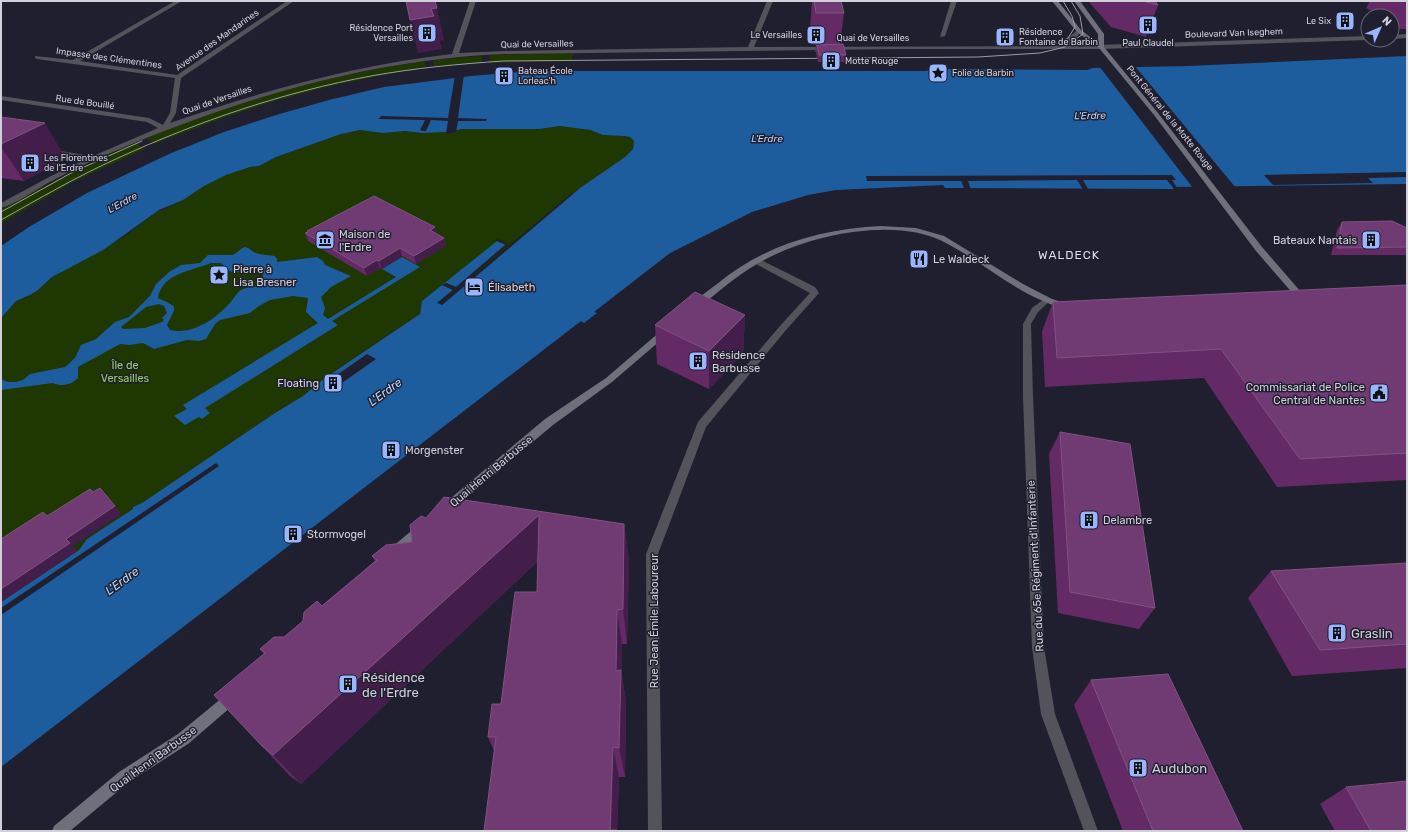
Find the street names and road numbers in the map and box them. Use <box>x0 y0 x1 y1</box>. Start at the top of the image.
street label: Avenue des Mandarines <box>173 7 261 73</box>
street label: Boulevard Van Iseghem <box>1185 26 1283 40</box>
street label: Quai de Versailles <box>837 33 910 43</box>
street label: Quai de Versailles <box>500 38 574 50</box>
street label: Impasse des Clémentines <box>55 46 163 70</box>
street label: Pont Général de la Motte Rouge <box>1125 64 1215 172</box>
street label: Quai de Versailles <box>181 83 253 117</box>
street label: Rue de Bouillé <box>55 93 115 111</box>
street label: Quai Henri Barbusse <box>447 433 535 510</box>
street label: Rue du 65e Régiment d'Infanterie <box>1025 480 1046 652</box>
street label: Rue Jean Émile Laboureur <box>648 553 661 688</box>
street label: Quai Henri Barbusse <box>107 724 199 795</box>

